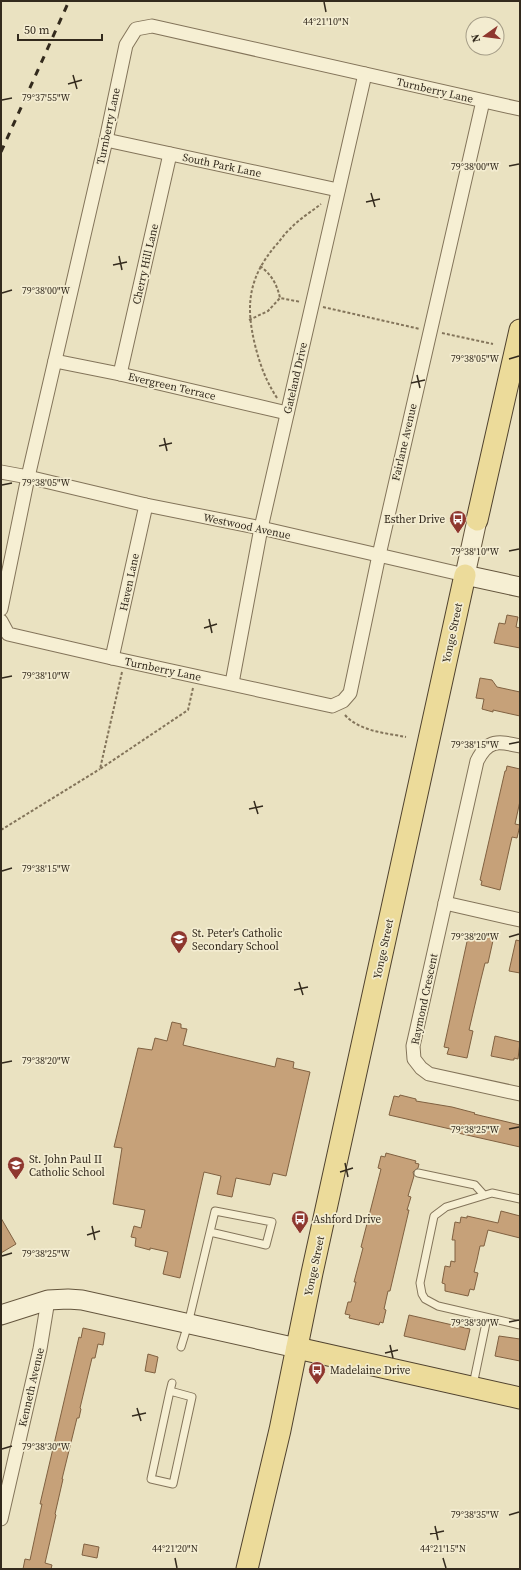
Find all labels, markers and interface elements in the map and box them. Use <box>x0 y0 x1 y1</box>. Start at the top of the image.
text: 44°21'10"N <box>303 15 349 28</box>
scale bar <box>18 16 102 42</box>
north arrow <box>465 16 505 56</box>
text: 50 m <box>24 22 50 38</box>
text: N <box>468 33 484 44</box>
street label: Turnberry Lane <box>395 74 475 107</box>
street label: Turnberry Lane <box>93 86 124 166</box>
text: 79°37'55"W <box>22 91 71 104</box>
street label: South Park Lane <box>181 150 263 181</box>
text: 79°38'00"W <box>451 160 500 173</box>
street label: Cherry Hill Lane <box>129 222 162 306</box>
text: 79°38'00"W <box>22 284 71 297</box>
street label: Gateland Drive <box>280 341 311 415</box>
text: 79°38'05"W <box>451 352 500 365</box>
street label: Evergreen Terrace <box>127 369 218 404</box>
street label: Fairlane Avenue <box>388 402 421 482</box>
text: 79°38'05"W <box>22 476 71 489</box>
bus stop icon: Esther Drive <box>448 509 468 534</box>
street label: Westwood Avenue <box>202 510 292 543</box>
place label: Esther Drive <box>384 512 445 527</box>
text: 79°38'10"W <box>451 545 500 558</box>
street label: Haven Lane <box>116 552 143 612</box>
street label: Yonge Street <box>439 601 466 664</box>
street label: Turnberry Lane <box>123 654 203 685</box>
text: 79°38'10"W <box>22 669 71 682</box>
text: 79°38'15"W <box>451 738 500 751</box>
text: 79°38'15"W <box>22 862 71 875</box>
street label: Yonge Street <box>370 917 397 980</box>
place label: St. Peter's Catholic Secondary School <box>192 926 283 954</box>
school or university icon: St. Peter's Catholic Secondary School <box>169 929 189 954</box>
text: 79°38'20"W <box>451 930 500 943</box>
street label: Raymond Crescent <box>408 952 442 1046</box>
text: 79°38'20"W <box>22 1054 71 1067</box>
text: 79°38'25"W <box>451 1123 500 1136</box>
place label: St. John Paul II Catholic School <box>29 1152 105 1180</box>
school or university icon: St. John Paul II Catholic School <box>6 1155 26 1180</box>
bus stop icon: Ashford Drive <box>290 1209 310 1234</box>
place label: Ashford Drive <box>313 1212 382 1227</box>
street label: Yonge Street <box>301 1234 328 1297</box>
text: 79°38'25"W <box>22 1247 71 1260</box>
text: 79°38'30"W <box>451 1316 500 1329</box>
street label: Kenneth Avenue <box>15 1346 48 1428</box>
bus stop icon: Madelaine Drive <box>307 1360 327 1385</box>
place label: Madelaine Drive <box>330 1363 411 1378</box>
text: 79°38'30"W <box>22 1440 71 1453</box>
text: 79°38'35"W <box>451 1508 500 1521</box>
text: 44°21'20"N <box>152 1542 198 1555</box>
text: 44°21'15"N <box>420 1542 466 1555</box>

